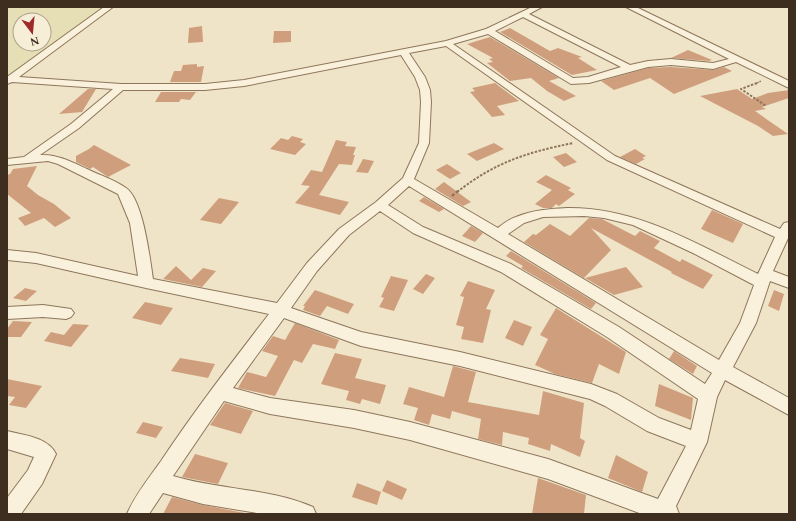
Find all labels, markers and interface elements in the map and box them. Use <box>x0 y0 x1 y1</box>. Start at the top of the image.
north arrow <box>12 12 52 52</box>
text: N <box>28 32 41 51</box>

